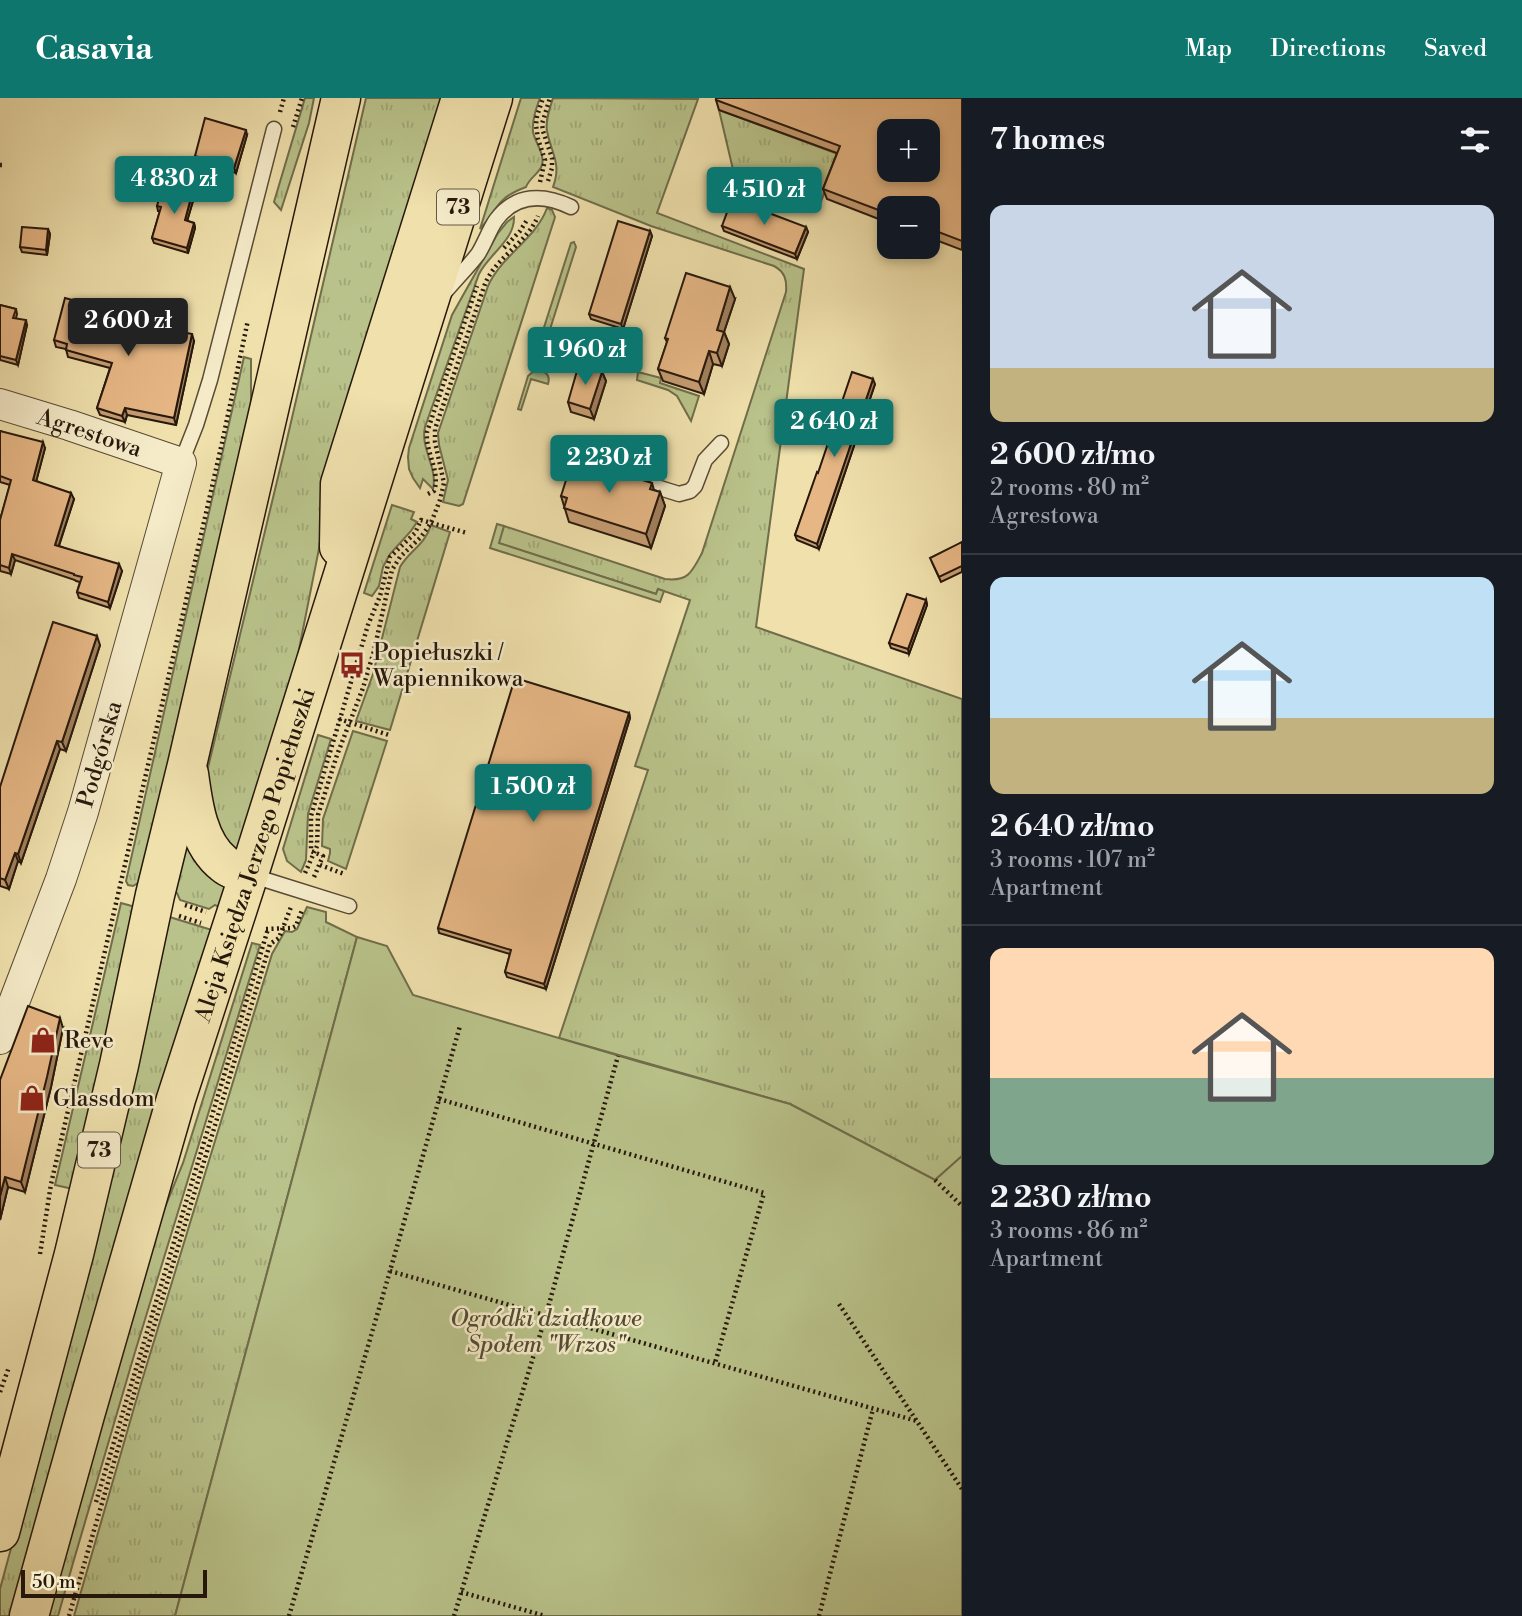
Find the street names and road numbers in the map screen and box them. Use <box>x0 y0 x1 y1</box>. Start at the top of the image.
road number: 73 <box>437 190 479 224</box>
street label: Agrestowa <box>33 403 146 464</box>
street label: Aleja Księdza Jerzego Popiełuszki <box>189 685 322 1026</box>
street label: Podgórska <box>71 697 129 811</box>
road number: 73 <box>78 1132 120 1168</box>

